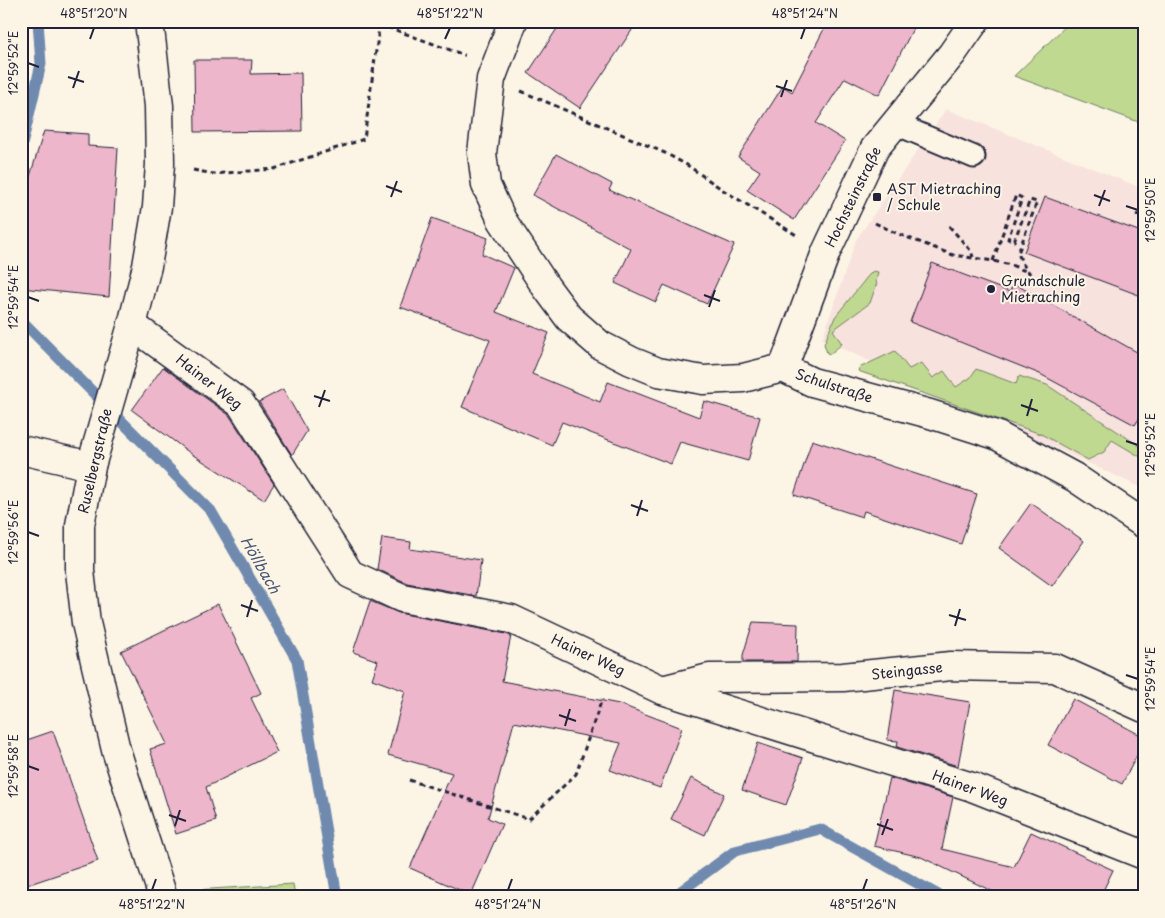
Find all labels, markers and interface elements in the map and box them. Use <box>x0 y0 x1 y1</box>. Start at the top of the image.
text: 48°51'20"N <box>60 4 128 22</box>
text: 48°51'22"N <box>417 4 483 22</box>
text: 48°51'24"N <box>772 4 838 22</box>
text: 12°59'52"E <box>4 31 22 95</box>
street label: Hochsteinstraße <box>819 143 886 251</box>
text: 12°59'50"E <box>1141 177 1159 243</box>
place label: AST Mietraching / Schule <box>887 178 1001 215</box>
marker: AST Mietraching / Schule <box>871 191 883 203</box>
text: 12°59'54"E <box>4 265 22 329</box>
place label: Grundschule Mietraching <box>1001 270 1086 307</box>
marker: Grundschule Mietraching <box>985 283 997 295</box>
street label: Hainer Weg <box>172 349 247 414</box>
street label: Schulstraße <box>793 363 876 408</box>
street label: Ruselbergstraße <box>72 406 117 516</box>
text: 12°59'52"E <box>1141 413 1159 477</box>
text: 12°59'56"E <box>4 500 22 564</box>
water label: Höllbach <box>236 531 287 598</box>
street label: Hainer Weg <box>548 628 628 681</box>
text: 12°59'54"E <box>1141 647 1159 711</box>
street label: Steingasse <box>870 656 944 685</box>
text: 12°59'58"E <box>4 734 22 798</box>
street label: Hainer Weg <box>929 764 1011 811</box>
text: 48°51'22"N <box>119 895 185 913</box>
text: 48°51'24"N <box>475 895 541 913</box>
text: 48°51'26"N <box>830 895 896 913</box>

